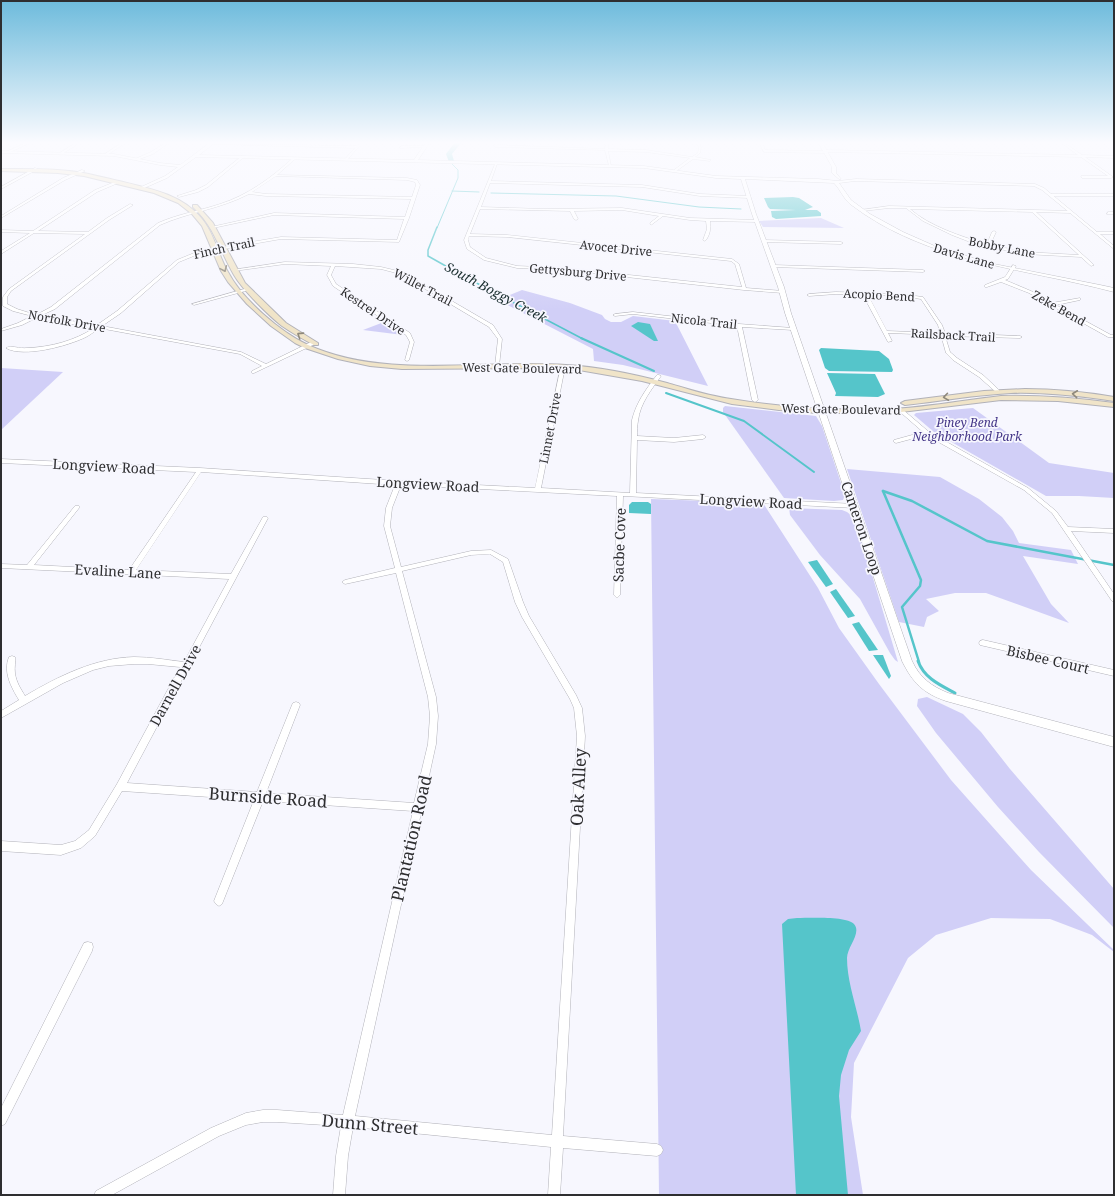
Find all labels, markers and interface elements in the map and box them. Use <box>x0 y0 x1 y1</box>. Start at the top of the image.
street label: Bobby Lane <box>967 232 1037 262</box>
street label: Finch Trail <box>192 233 257 263</box>
street label: Avocet Drive <box>579 236 653 260</box>
street label: Davis Lane <box>931 239 997 273</box>
water label: South Boggy Creek <box>442 257 551 327</box>
street label: Gettysburg Drive <box>529 259 627 285</box>
street label: Willet Trail <box>390 264 456 310</box>
one-way arrow <box>219 265 227 273</box>
street label: Kestrel Drive <box>337 283 409 339</box>
street label: Acopio Bend <box>843 285 916 305</box>
street label: Zeke Bend <box>1029 286 1090 330</box>
street label: Norfolk Drive <box>27 306 107 336</box>
street label: Nicola Trail <box>670 309 738 333</box>
street label: Railsback Trail <box>910 324 996 346</box>
one-way arrow <box>297 332 304 340</box>
street label: West Gate Boulevard <box>462 358 582 378</box>
one-way arrow <box>1072 390 1078 399</box>
street label: Linnet Drive <box>535 391 565 465</box>
one-way arrow <box>943 392 949 401</box>
street label: West Gate Boulevard <box>781 399 901 419</box>
park label: Piney Bend Neighborhood Park <box>911 414 1023 445</box>
street label: Longview Road <box>52 454 156 478</box>
street label: Longview Road <box>376 472 480 496</box>
street label: Cameron Loop <box>837 479 887 577</box>
street label: Longview Road <box>699 489 803 513</box>
street label: Sacbe Cove <box>608 507 630 583</box>
street label: Evaline Lane <box>74 559 162 583</box>
street label: Bisbee Court <box>1005 640 1091 678</box>
street label: Darnell Drive <box>145 641 205 729</box>
street label: Oak Alley <box>564 747 592 826</box>
street label: Plantation Road <box>385 772 437 904</box>
street label: Burnside Road <box>208 781 329 813</box>
street label: Dunn Street <box>321 1108 419 1140</box>

